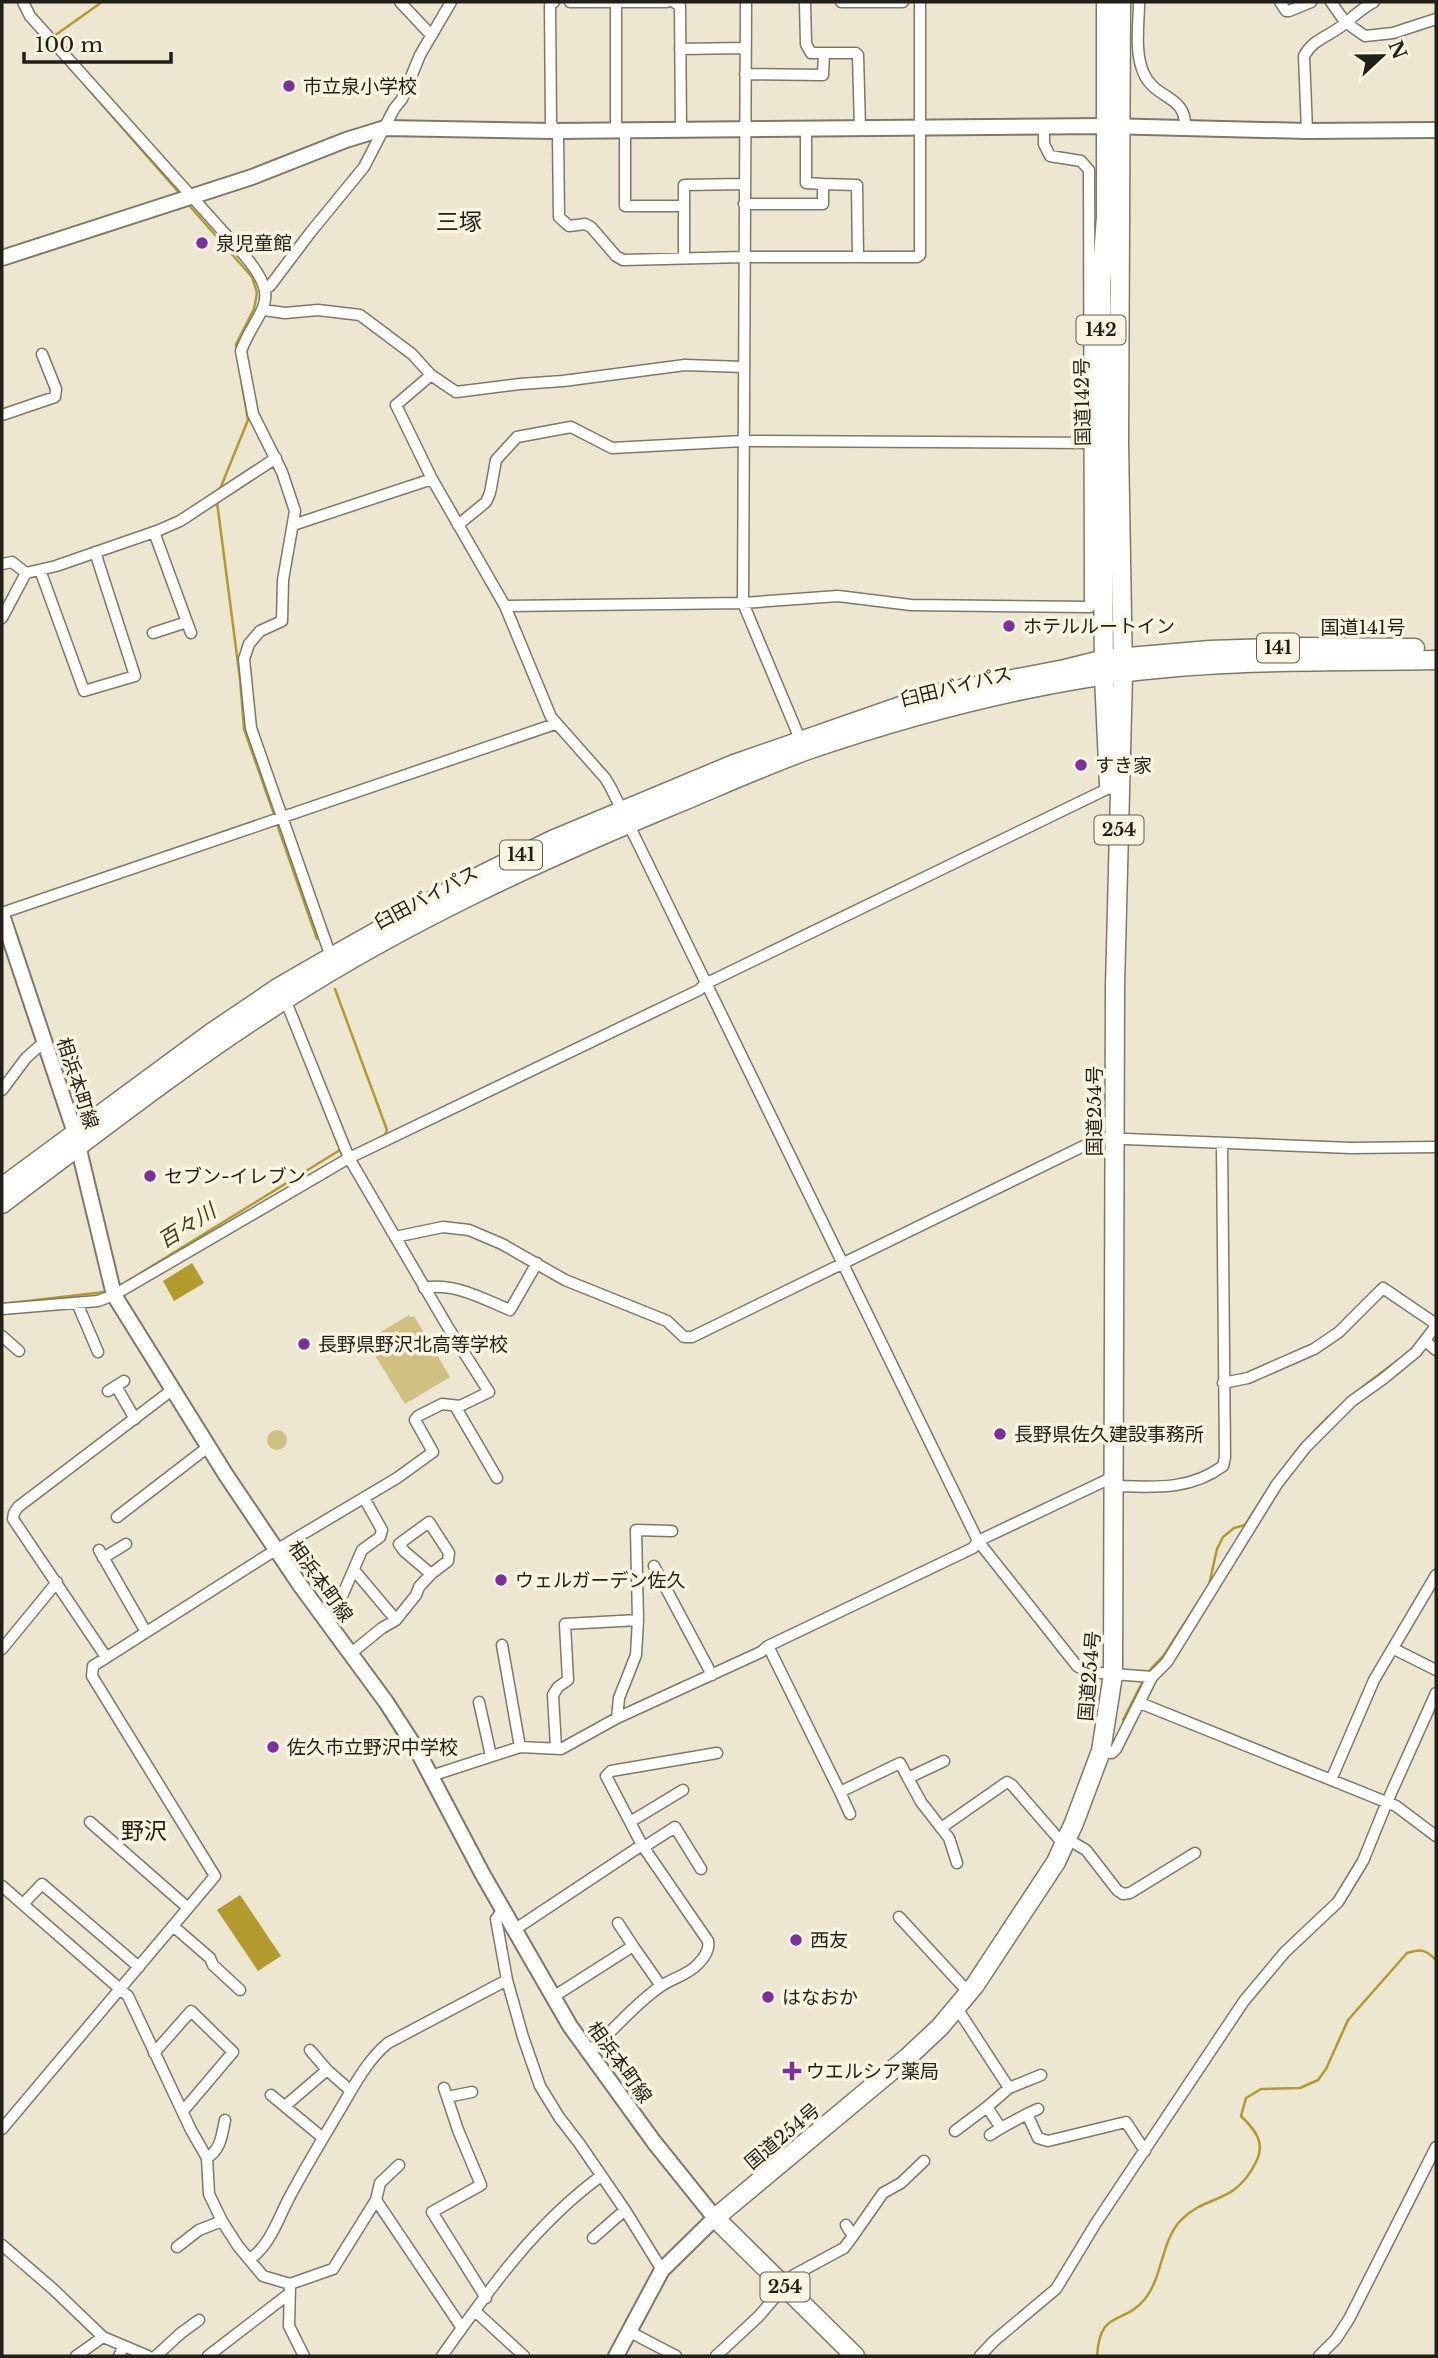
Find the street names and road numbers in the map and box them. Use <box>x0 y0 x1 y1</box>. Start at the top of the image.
road number: 142 <box>1076 316 1126 344</box>
street label: 国道142号 <box>1070 358 1095 446</box>
street label: 国道141号 <box>1320 616 1406 639</box>
road number: 141 <box>1257 634 1299 662</box>
street label: 臼田バイパス <box>898 662 1014 711</box>
road number: 254 <box>1094 816 1144 844</box>
road number: 141 <box>500 840 542 870</box>
street label: 臼田バイパス <box>371 861 482 934</box>
street label: 相浜本町線 <box>52 1034 103 1132</box>
street label: 国道254号 <box>1083 1066 1106 1156</box>
street label: 相浜本町線 <box>283 1536 358 1626</box>
street label: 国道254号 <box>1074 1630 1105 1722</box>
street label: 相浜本町線 <box>582 2017 657 2107</box>
street label: 国道254号 <box>740 2098 824 2174</box>
road number: 254 <box>760 2272 810 2302</box>

